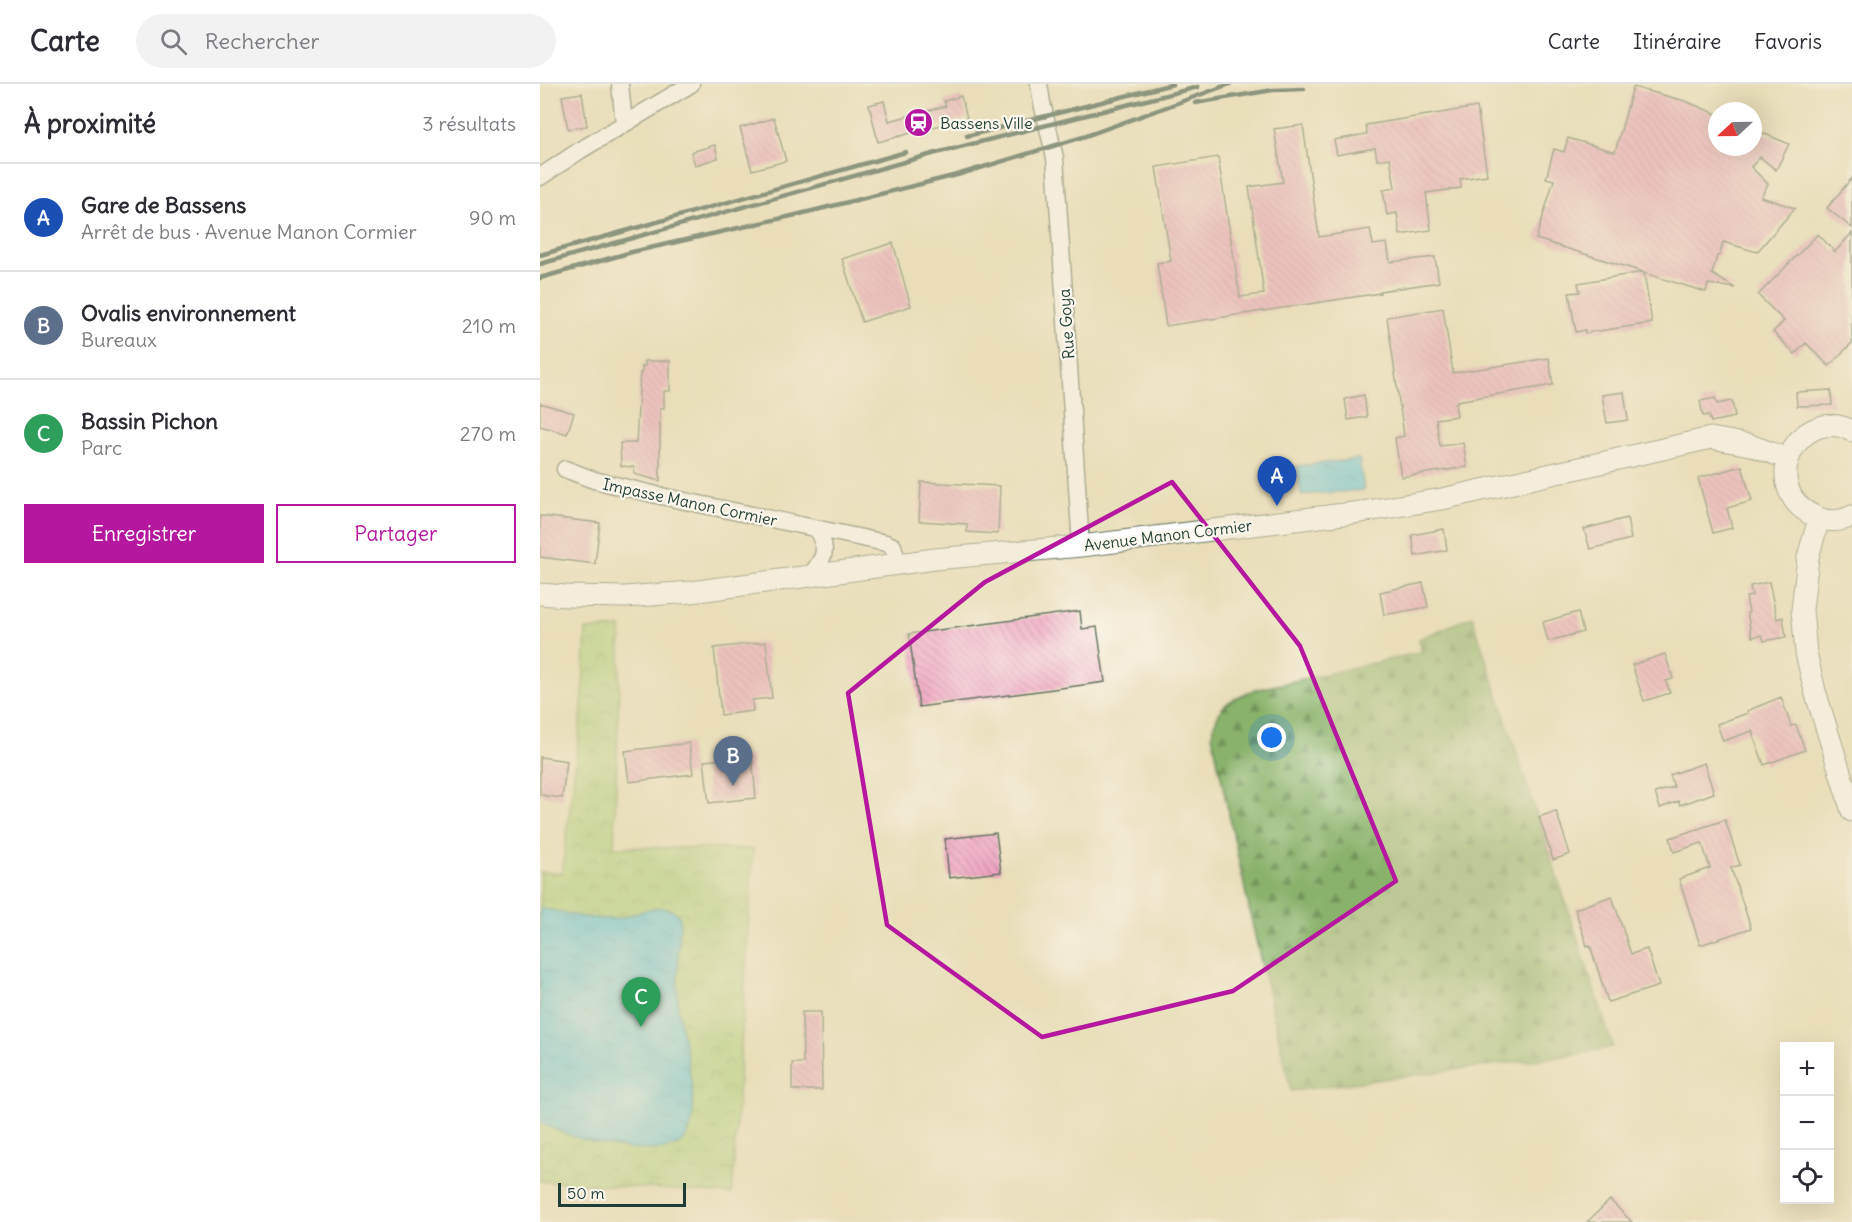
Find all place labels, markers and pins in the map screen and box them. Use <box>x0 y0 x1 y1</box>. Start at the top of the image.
station icon: Bassens Ville <box>903 107 935 139</box>
place label: Bassens Ville <box>940 113 1033 133</box>
pin: A <box>1258 456 1296 506</box>
pin: B <box>714 736 752 786</box>
pin: C <box>622 978 660 1027</box>

